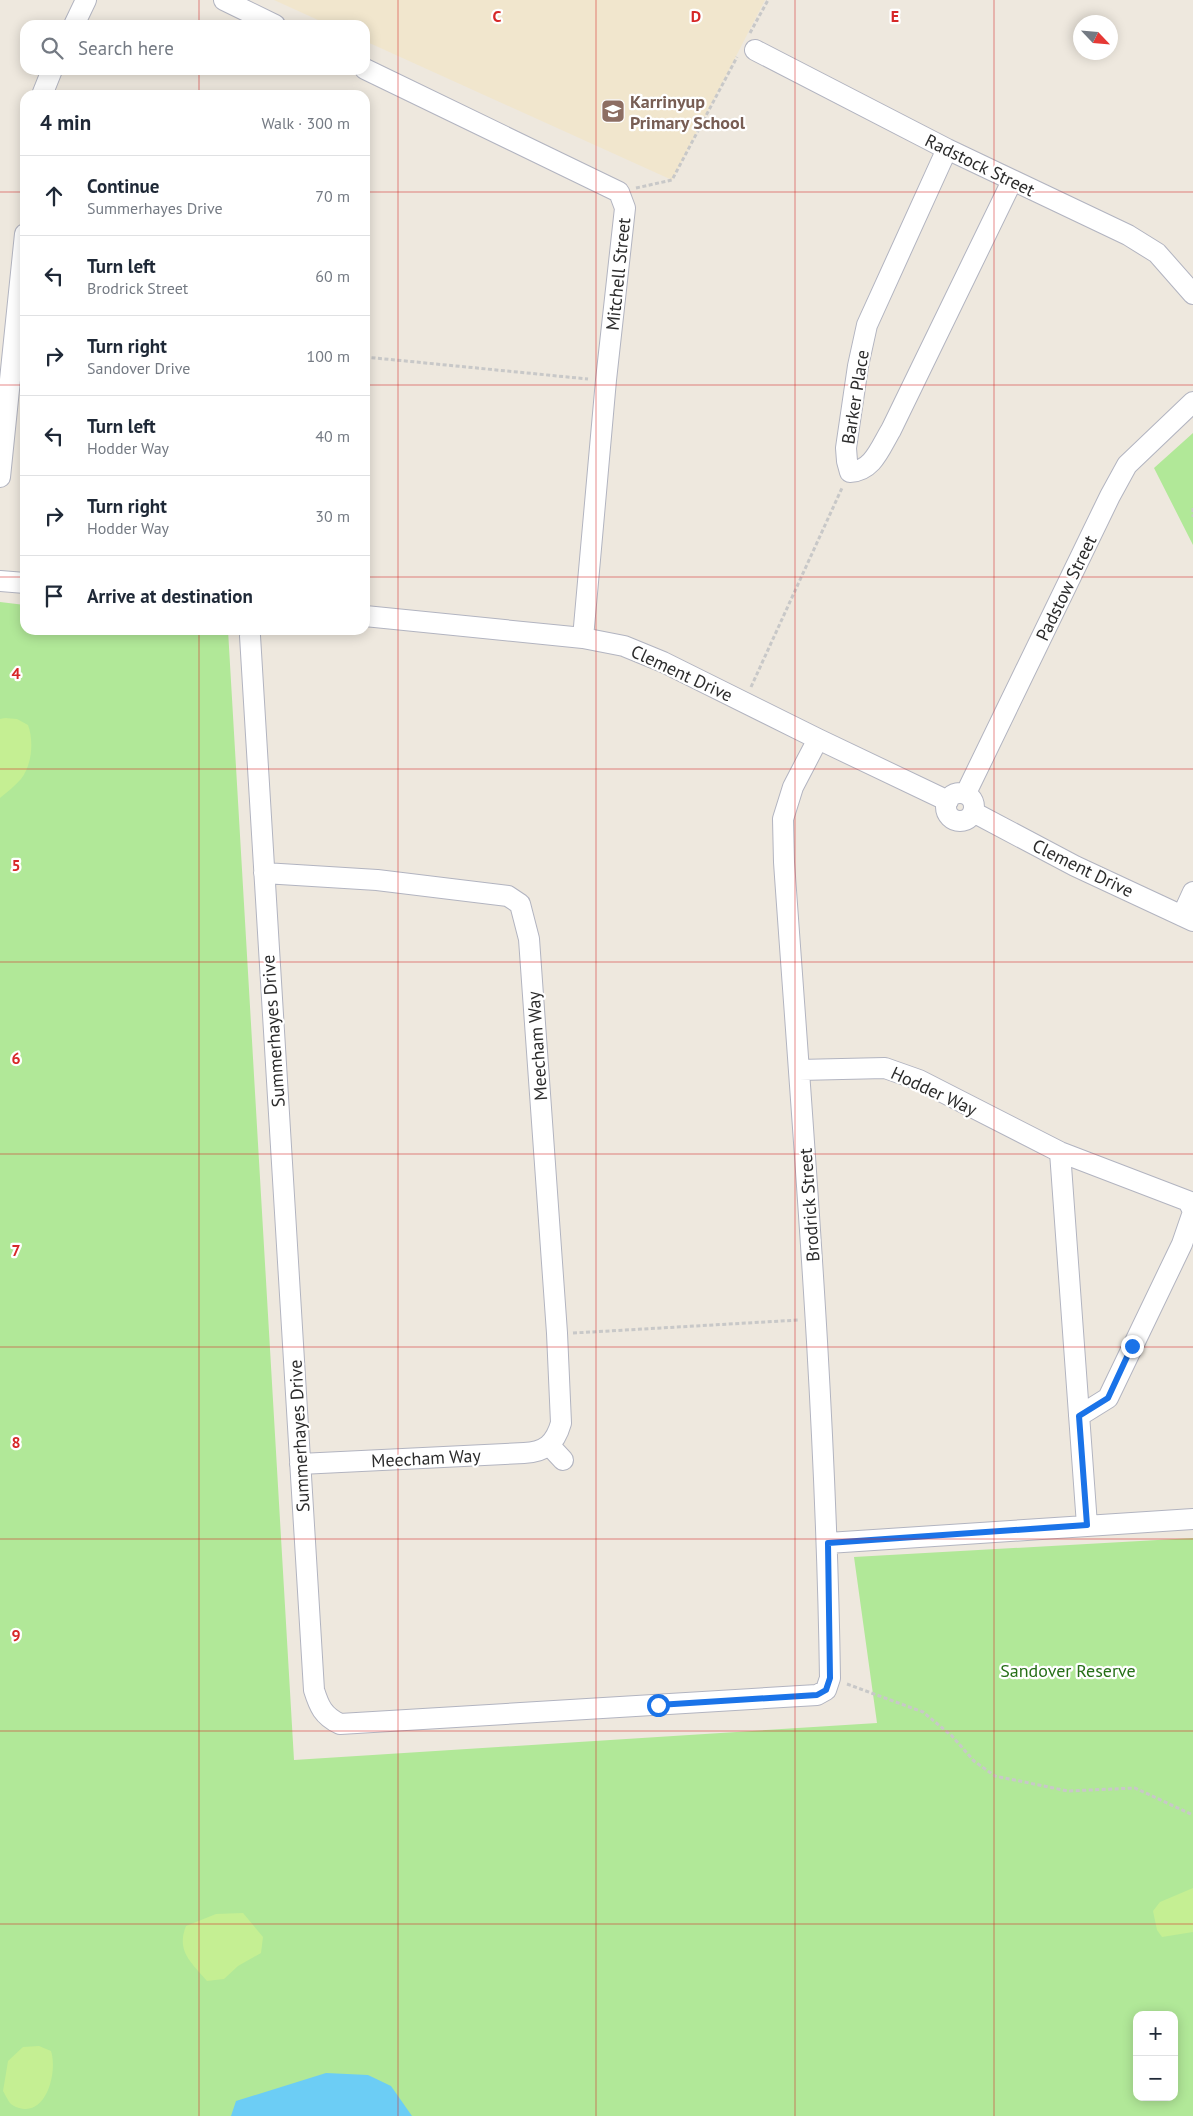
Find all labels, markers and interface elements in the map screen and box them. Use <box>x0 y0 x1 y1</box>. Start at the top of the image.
text: C <box>493 6 502 26</box>
text: D <box>691 6 701 26</box>
text: E <box>891 6 899 26</box>
north arrow <box>1073 15 1118 60</box>
search box <box>20 20 370 75</box>
icon: search <box>38 34 66 62</box>
text: Search here <box>78 36 174 60</box>
place label: Karrinyup Primary School <box>630 90 746 134</box>
school or university icon: Karrinyup Primary School <box>600 98 626 124</box>
text: 4 min <box>40 109 91 136</box>
text: Walk · 300 m <box>261 113 350 133</box>
street label: Radstock Street <box>921 129 1039 201</box>
text: Continue <box>87 174 159 198</box>
icon: ahead <box>40 182 68 210</box>
text: 70 m <box>315 186 350 206</box>
text: Summerhayes Drive <box>87 198 223 218</box>
street label: Mitchell Street <box>601 216 635 332</box>
text: Turn left <box>87 254 156 278</box>
icon: left <box>40 262 68 290</box>
text: 60 m <box>315 266 350 286</box>
text: Brodrick Street <box>87 278 188 298</box>
text: Turn right <box>87 334 167 358</box>
icon: right <box>40 342 68 370</box>
text: 100 m <box>307 346 350 366</box>
street label: Barker Place <box>836 348 874 446</box>
text: Sandover Drive <box>87 358 190 378</box>
text: Turn left <box>87 414 156 438</box>
icon: left <box>40 422 68 450</box>
text: 40 m <box>315 426 350 446</box>
text: Hodder Way <box>87 438 169 458</box>
text: Turn right <box>87 494 167 518</box>
icon: right <box>40 502 68 530</box>
text: 30 m <box>315 506 350 526</box>
text: Hodder Way <box>87 518 169 538</box>
street label: Padstow Street <box>1031 531 1101 645</box>
icon: arrive <box>40 582 68 610</box>
text: Arrive at destination <box>87 584 253 608</box>
street label: Clement Drive <box>628 639 736 707</box>
text: 4 <box>11 663 21 683</box>
street label: Clement Drive <box>1029 834 1137 902</box>
text: 5 <box>11 855 21 875</box>
street label: Summerhayes Drive <box>256 954 290 1108</box>
street label: Meecham Way <box>522 990 552 1101</box>
text: 6 <box>11 1048 21 1068</box>
street label: Hodder Way <box>887 1061 981 1121</box>
street label: Brodrick Street <box>794 1147 824 1263</box>
text: 7 <box>11 1240 21 1260</box>
route end <box>1121 1335 1144 1358</box>
street label: Summerhayes Drive <box>284 1359 314 1513</box>
text: 8 <box>11 1432 21 1452</box>
street label: Meecham Way <box>371 1444 482 1472</box>
text: 9 <box>11 1625 21 1645</box>
park label: Sandover Reserve <box>1000 1659 1136 1682</box>
route start <box>647 1694 670 1717</box>
map controls <box>1133 2011 1178 2101</box>
button: + <box>1133 2011 1178 2056</box>
button: − <box>1133 2056 1178 2101</box>

